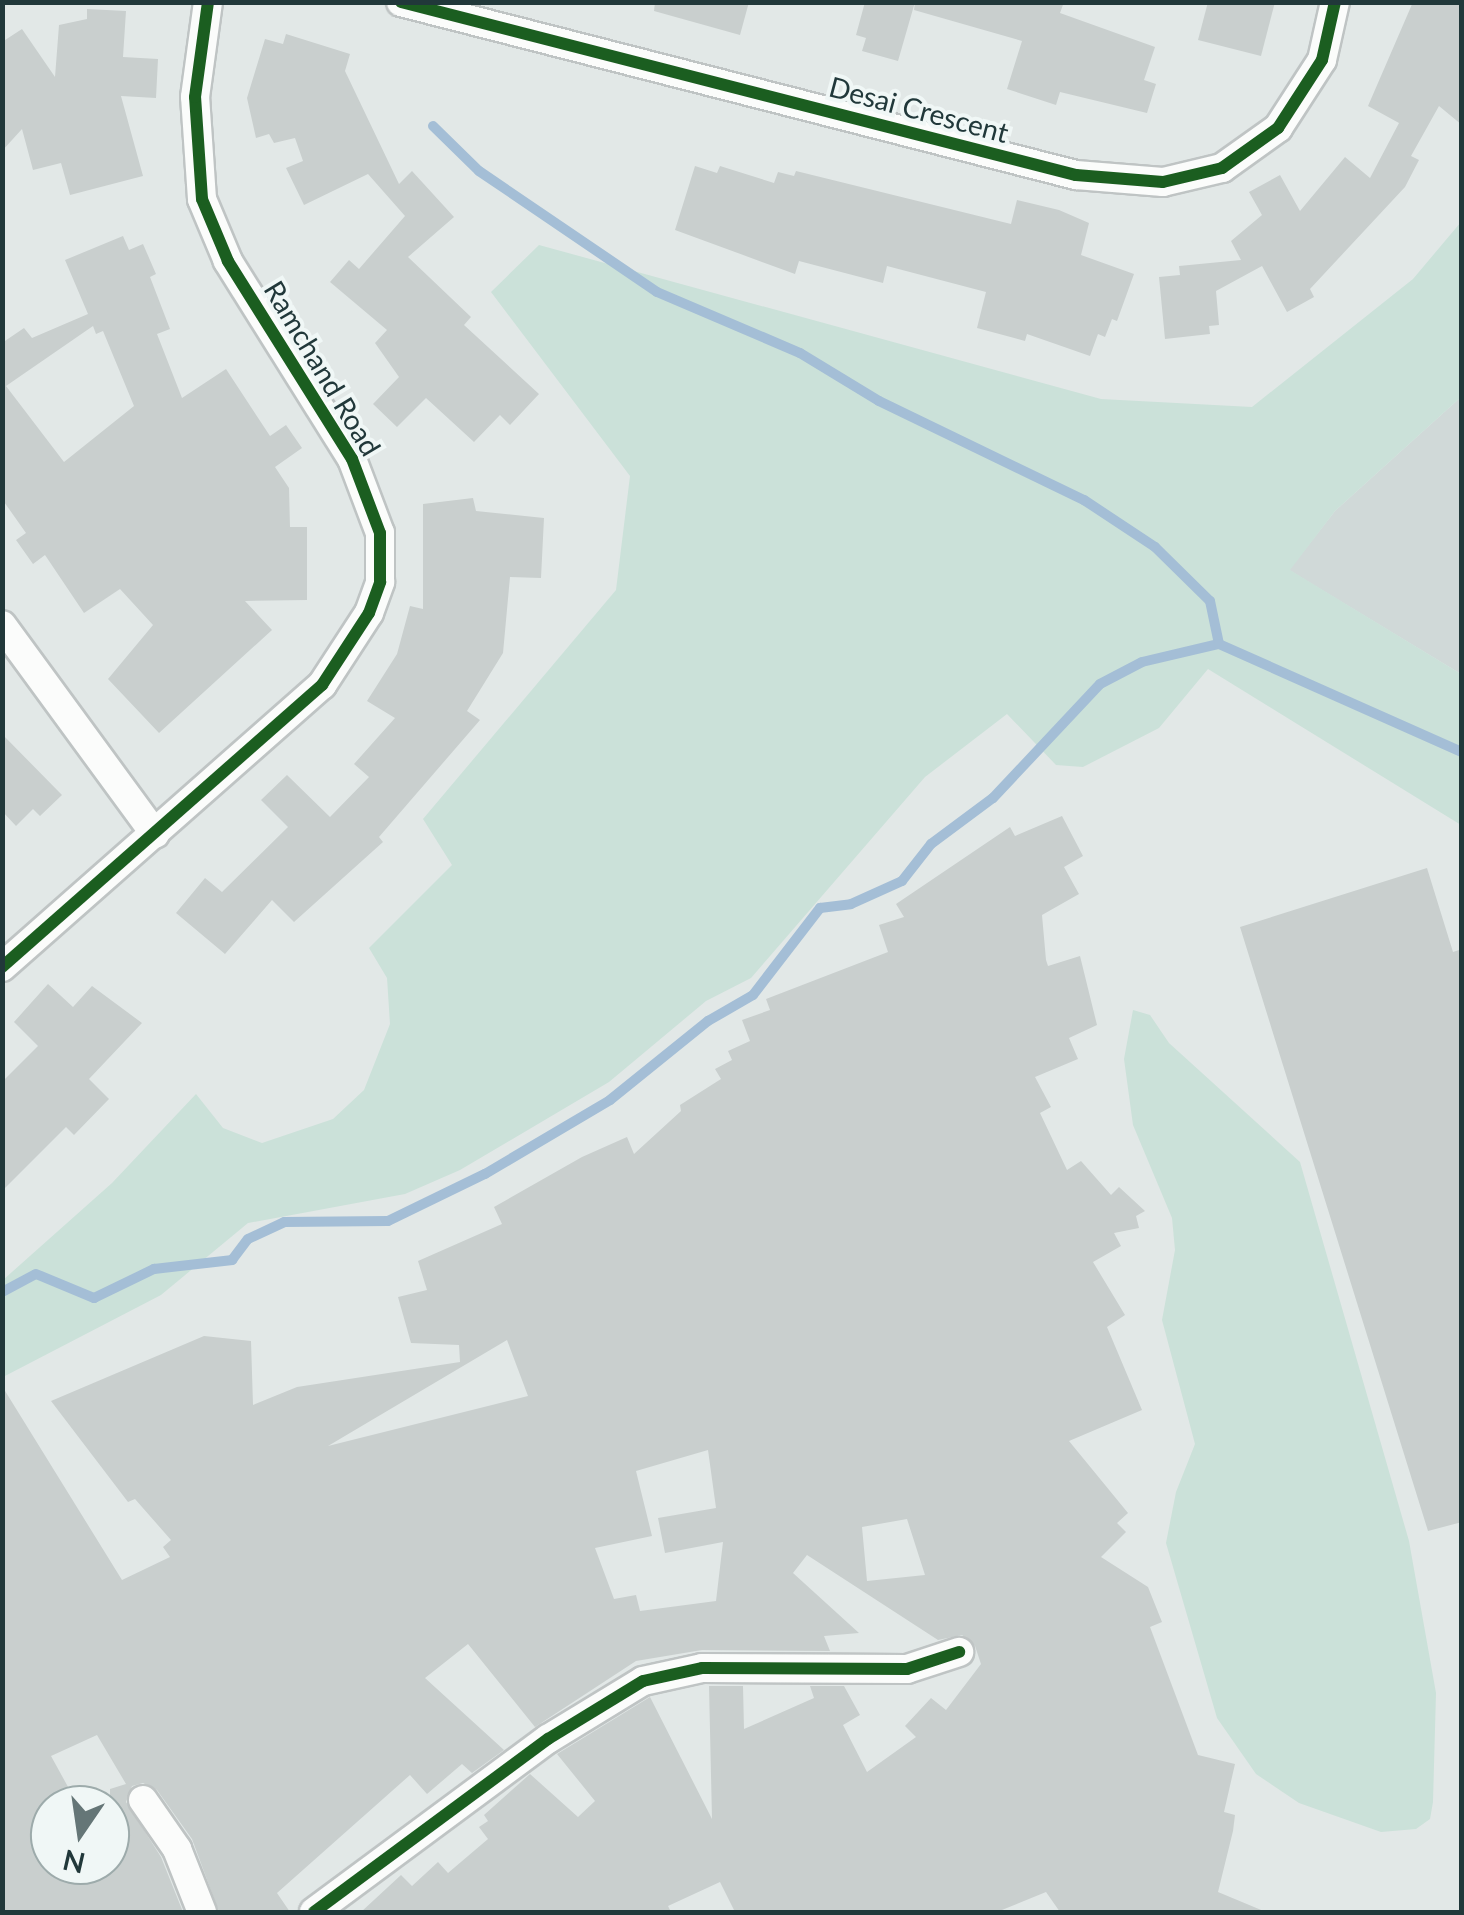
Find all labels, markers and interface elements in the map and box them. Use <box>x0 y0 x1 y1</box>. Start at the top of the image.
street label: Desai Crescent <box>826 69 1012 149</box>
street label: Ramchand Road <box>258 275 388 461</box>
north arrow <box>30 1785 130 1885</box>
text: N <box>59 1843 88 1881</box>

